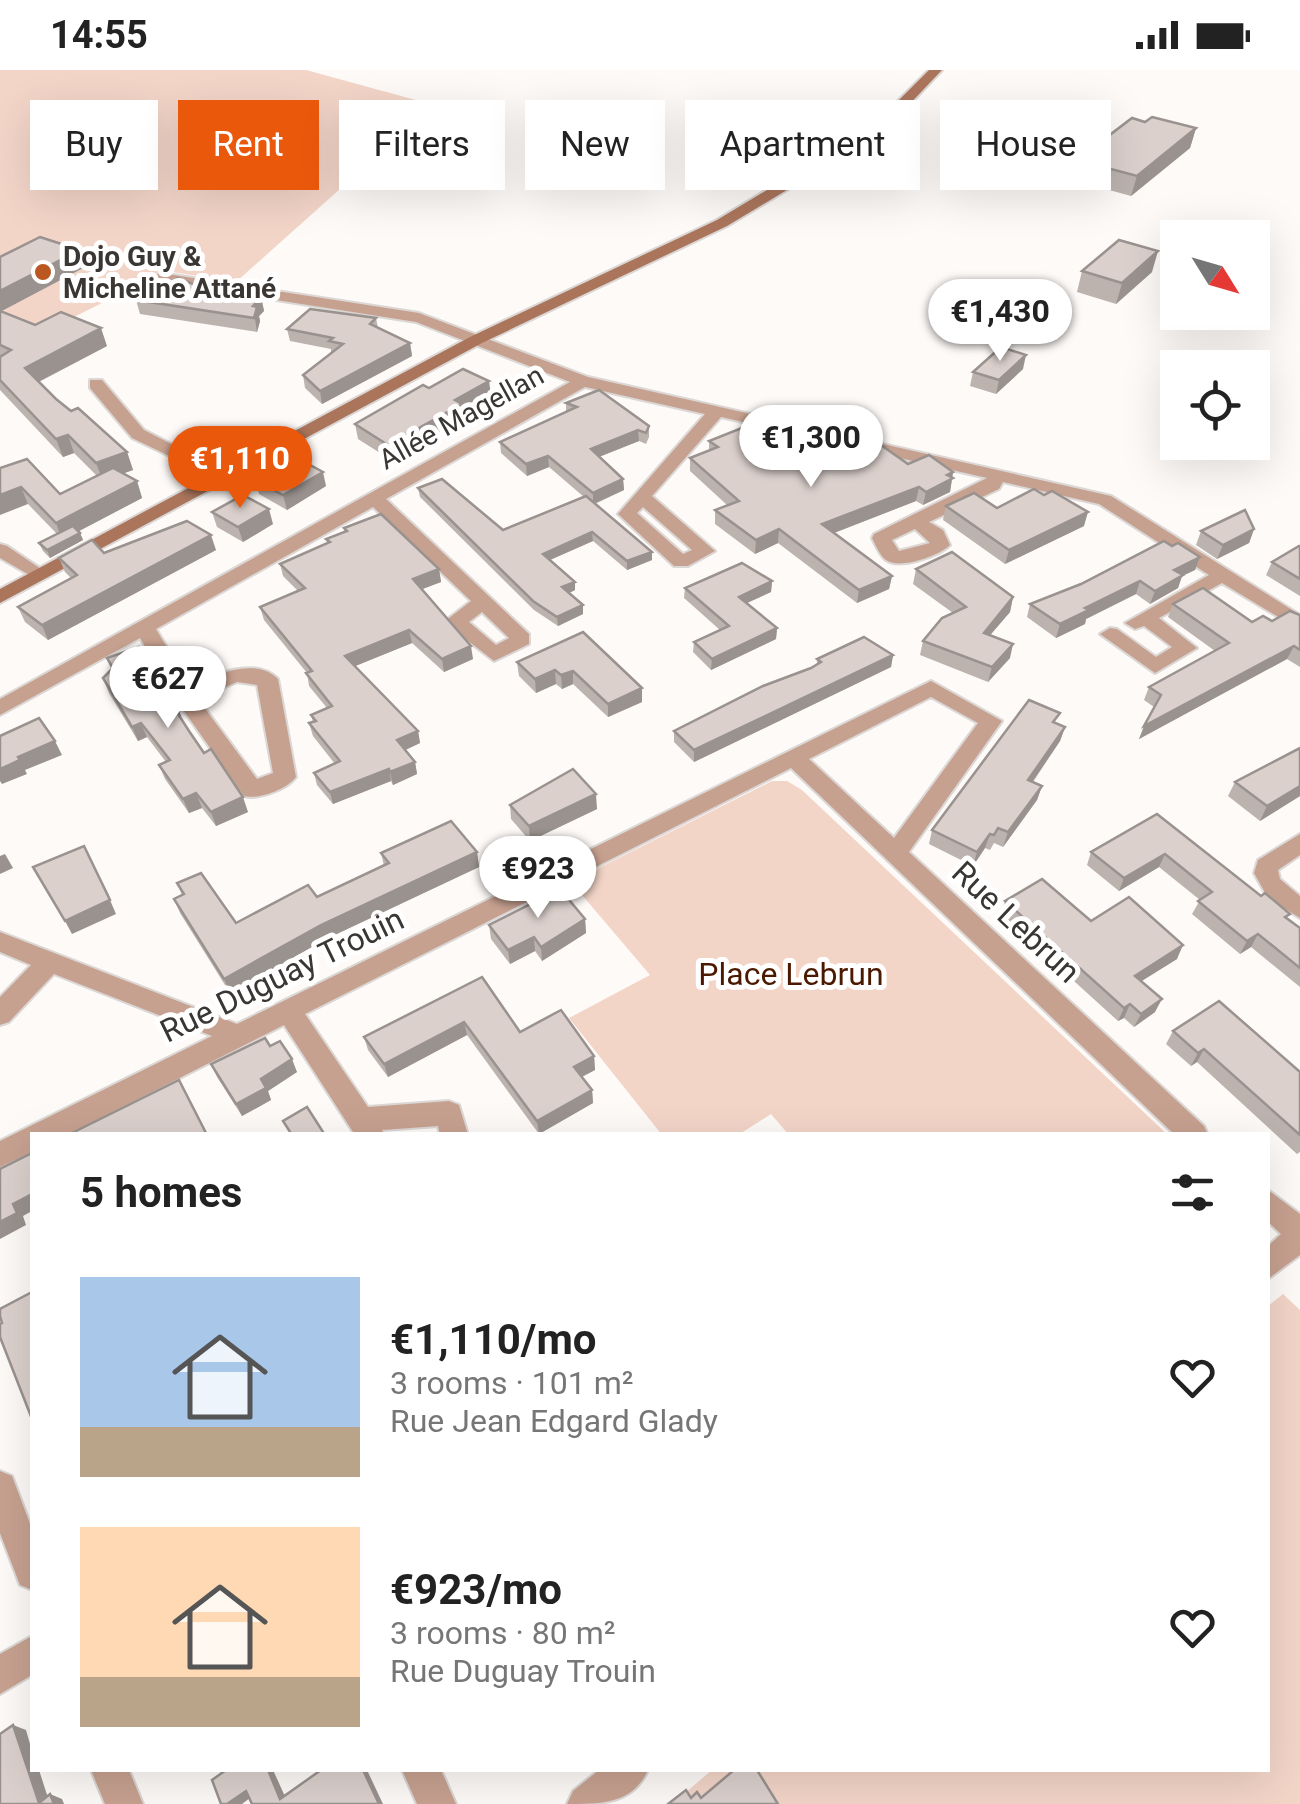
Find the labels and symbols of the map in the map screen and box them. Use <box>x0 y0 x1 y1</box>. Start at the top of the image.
north arrow <box>1160 220 1270 330</box>
place label: Dojo Guy & Micheline Attané <box>63 240 276 305</box>
marker: Dojo Guy & Micheline Attané <box>32 261 54 283</box>
pin: €1,430 <box>919 279 1081 364</box>
street label: Allée Magellan <box>373 359 549 476</box>
pin: €1,300 <box>730 405 892 490</box>
pin: €1,110 <box>159 426 321 511</box>
pin: €627 <box>109 646 227 731</box>
pin: €923 <box>479 836 597 921</box>
street label: Rue Lebrun <box>944 853 1088 991</box>
street label: Rue Duguay Trouin <box>154 900 410 1050</box>
park label: Place Lebrun <box>698 955 884 993</box>

